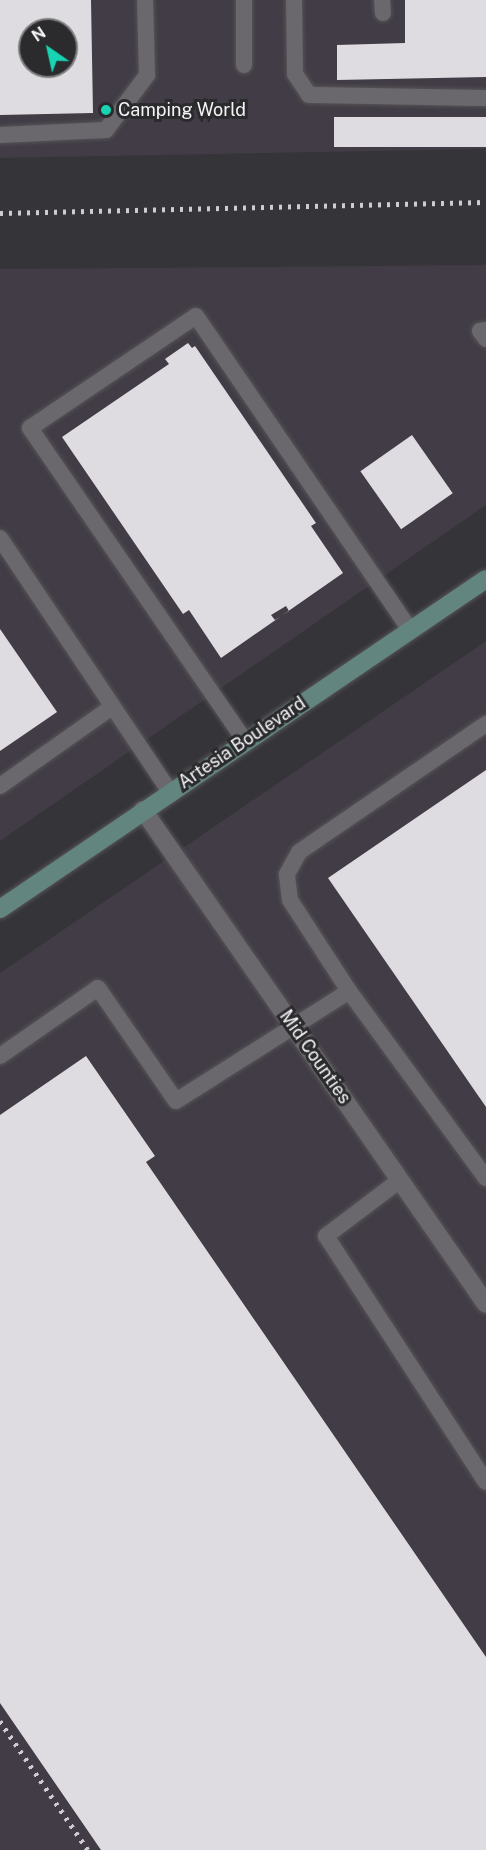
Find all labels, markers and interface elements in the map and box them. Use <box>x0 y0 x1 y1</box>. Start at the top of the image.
north arrow <box>18 18 78 78</box>
text: N <box>28 23 49 46</box>
place label: Camping World <box>118 99 246 121</box>
marker: Camping World <box>99 103 113 117</box>
street label: Artesia Boulevard <box>174 692 310 794</box>
street label: Mid Counties <box>275 1006 355 1108</box>

